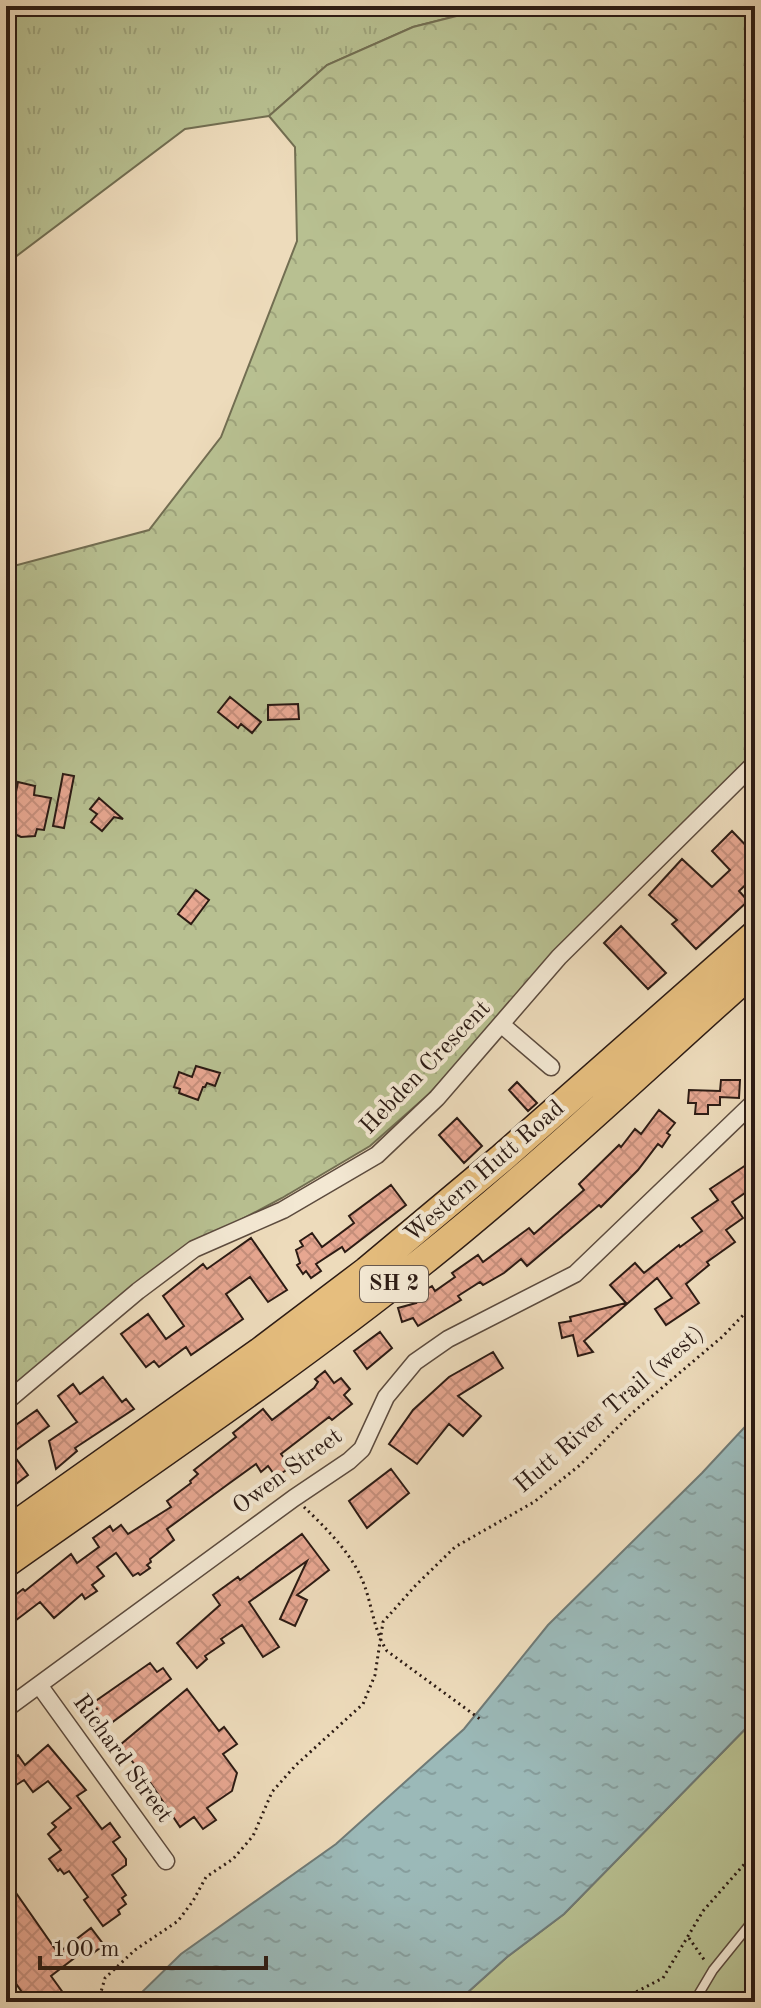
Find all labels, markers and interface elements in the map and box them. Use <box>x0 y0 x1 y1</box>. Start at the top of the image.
street label: Hebden Crescent <box>356 996 496 1140</box>
street label: Western Hutt Road <box>401 1097 569 1247</box>
road number: SH 2 <box>360 1266 428 1302</box>
street label: Hutt River Trail (west) <box>511 1322 709 1498</box>
street label: Owen Street <box>229 1424 347 1520</box>
street label: Richard Street <box>68 1691 176 1827</box>
scale bar <box>40 1920 266 1970</box>
text: 100 m <box>52 1938 120 1962</box>

